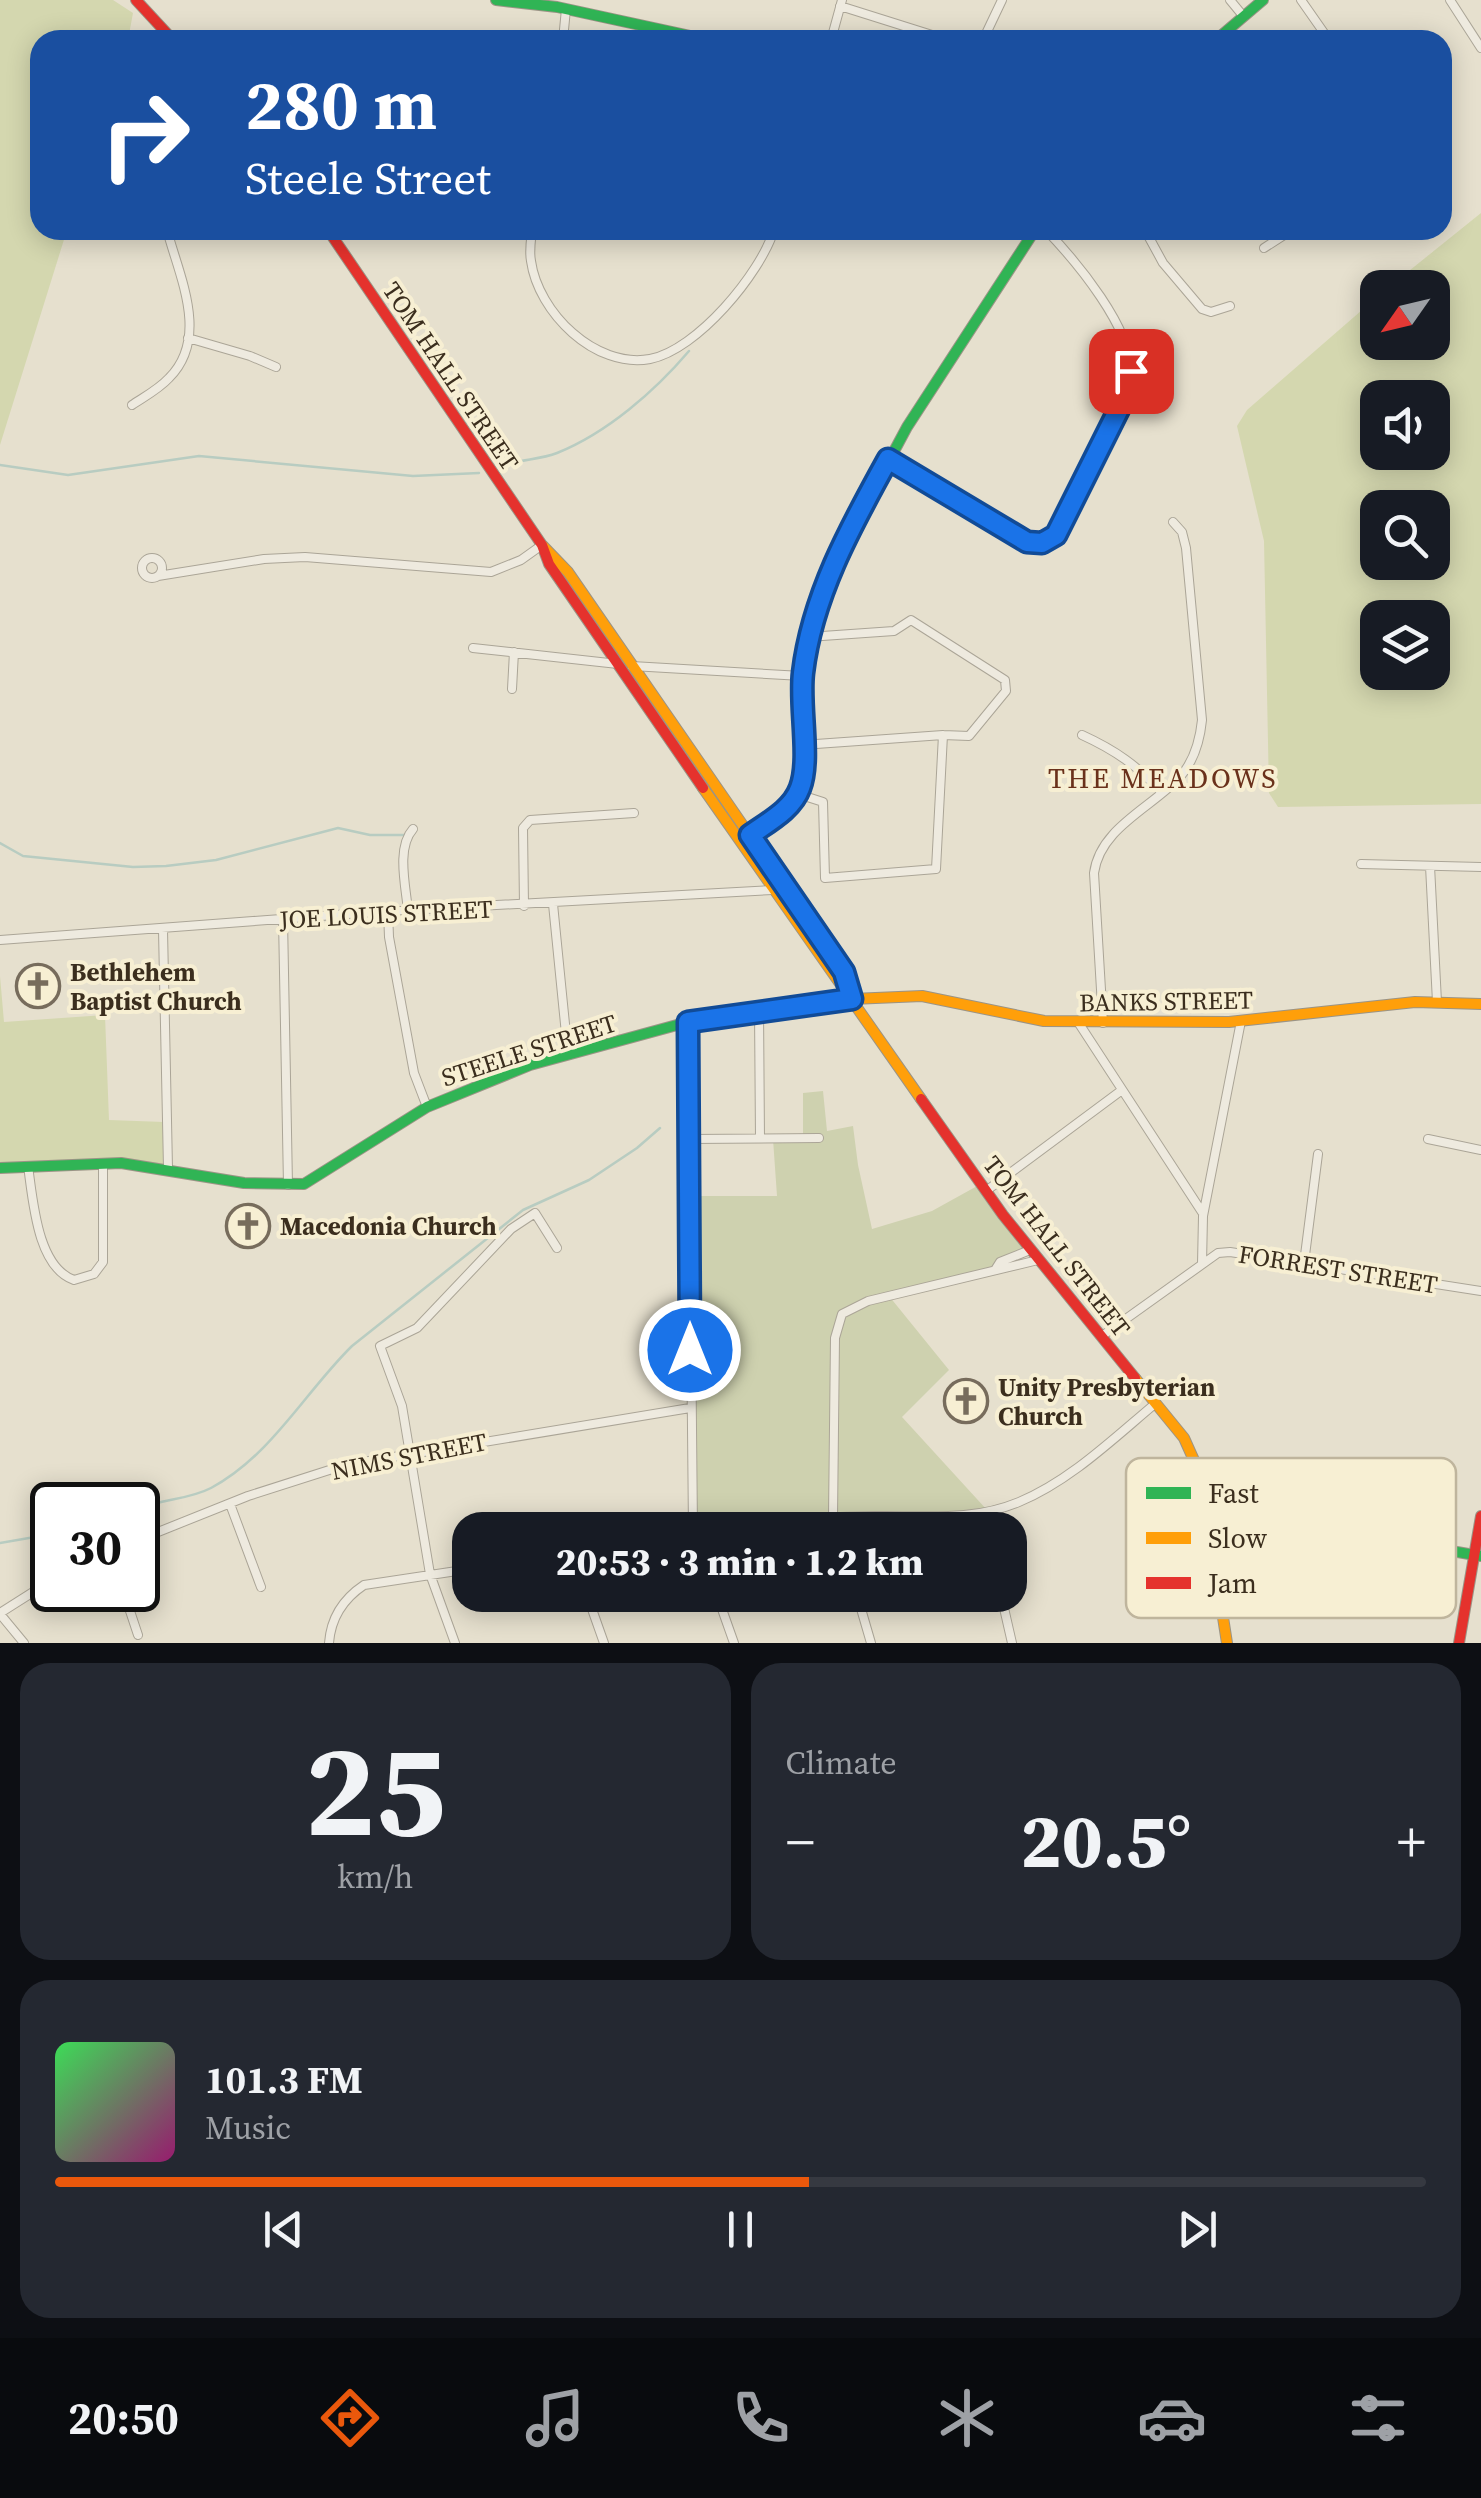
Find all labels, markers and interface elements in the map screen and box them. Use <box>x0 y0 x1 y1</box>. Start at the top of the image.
text: 280 m <box>245 56 437 152</box>
icon: right <box>80 70 210 200</box>
text: Steele Street <box>245 147 491 209</box>
north arrow <box>1360 270 1450 360</box>
map controls <box>1360 270 1450 690</box>
street label: TOM HALL STREET <box>375 275 527 477</box>
pin <box>1089 329 1174 414</box>
icon: arrive <box>1104 344 1159 399</box>
button: sound <box>1360 380 1450 470</box>
button: search <box>1360 490 1450 580</box>
button: layers <box>1360 600 1450 690</box>
district label: THE MEADOWS <box>1048 759 1278 797</box>
street label: JOE LOUIS STREET <box>278 891 493 937</box>
place label: Bethlehem Baptist Church <box>70 955 242 1018</box>
church icon: Bethlehem Baptist Church <box>15 963 61 1009</box>
street label: BANKS STREET <box>1079 982 1253 1020</box>
street label: STEELE STREET <box>437 1006 621 1094</box>
street label: TOM HALL STREET <box>976 1149 1138 1343</box>
church icon: Macedonia Church <box>225 1203 271 1249</box>
place label: Macedonia Church <box>280 1209 497 1243</box>
street label: FORREST STREET <box>1236 1236 1440 1302</box>
position arrow <box>638 1298 742 1402</box>
place label: Unity Presbyterian Church <box>998 1370 1215 1433</box>
church icon: Unity Presbyterian Church <box>943 1378 989 1424</box>
street label: NIMS STREET <box>328 1424 490 1488</box>
legend <box>1126 1458 1456 1618</box>
text: Fast <box>1208 1474 1259 1512</box>
speed limit sign: 30 <box>30 1482 160 1612</box>
text: Slow <box>1208 1519 1268 1557</box>
text: 20:53 · 3 min · 1.2 km <box>556 1536 923 1588</box>
text: Jam <box>1207 1564 1257 1602</box>
text: 25 <box>305 1700 446 1879</box>
text: Climate <box>786 1741 897 1785</box>
text: 20.5° <box>1020 1789 1191 1892</box>
text: − <box>786 1804 815 1879</box>
text: + <box>1397 1804 1426 1879</box>
text: km/h <box>337 1855 413 1899</box>
text: 101.3 FM <box>205 2054 363 2106</box>
text: Music <box>205 2106 291 2150</box>
icon: previous <box>256 2202 311 2257</box>
icon: pause <box>713 2202 768 2257</box>
icon: next <box>1170 2202 1225 2257</box>
icon: directions <box>315 2383 385 2453</box>
icon: music <box>520 2383 590 2453</box>
icon: phone <box>726 2383 796 2453</box>
icon: climate <box>932 2383 1002 2453</box>
icon: car <box>1137 2383 1207 2453</box>
icon: filters <box>1343 2383 1413 2453</box>
text: 20:50 <box>68 2387 179 2449</box>

